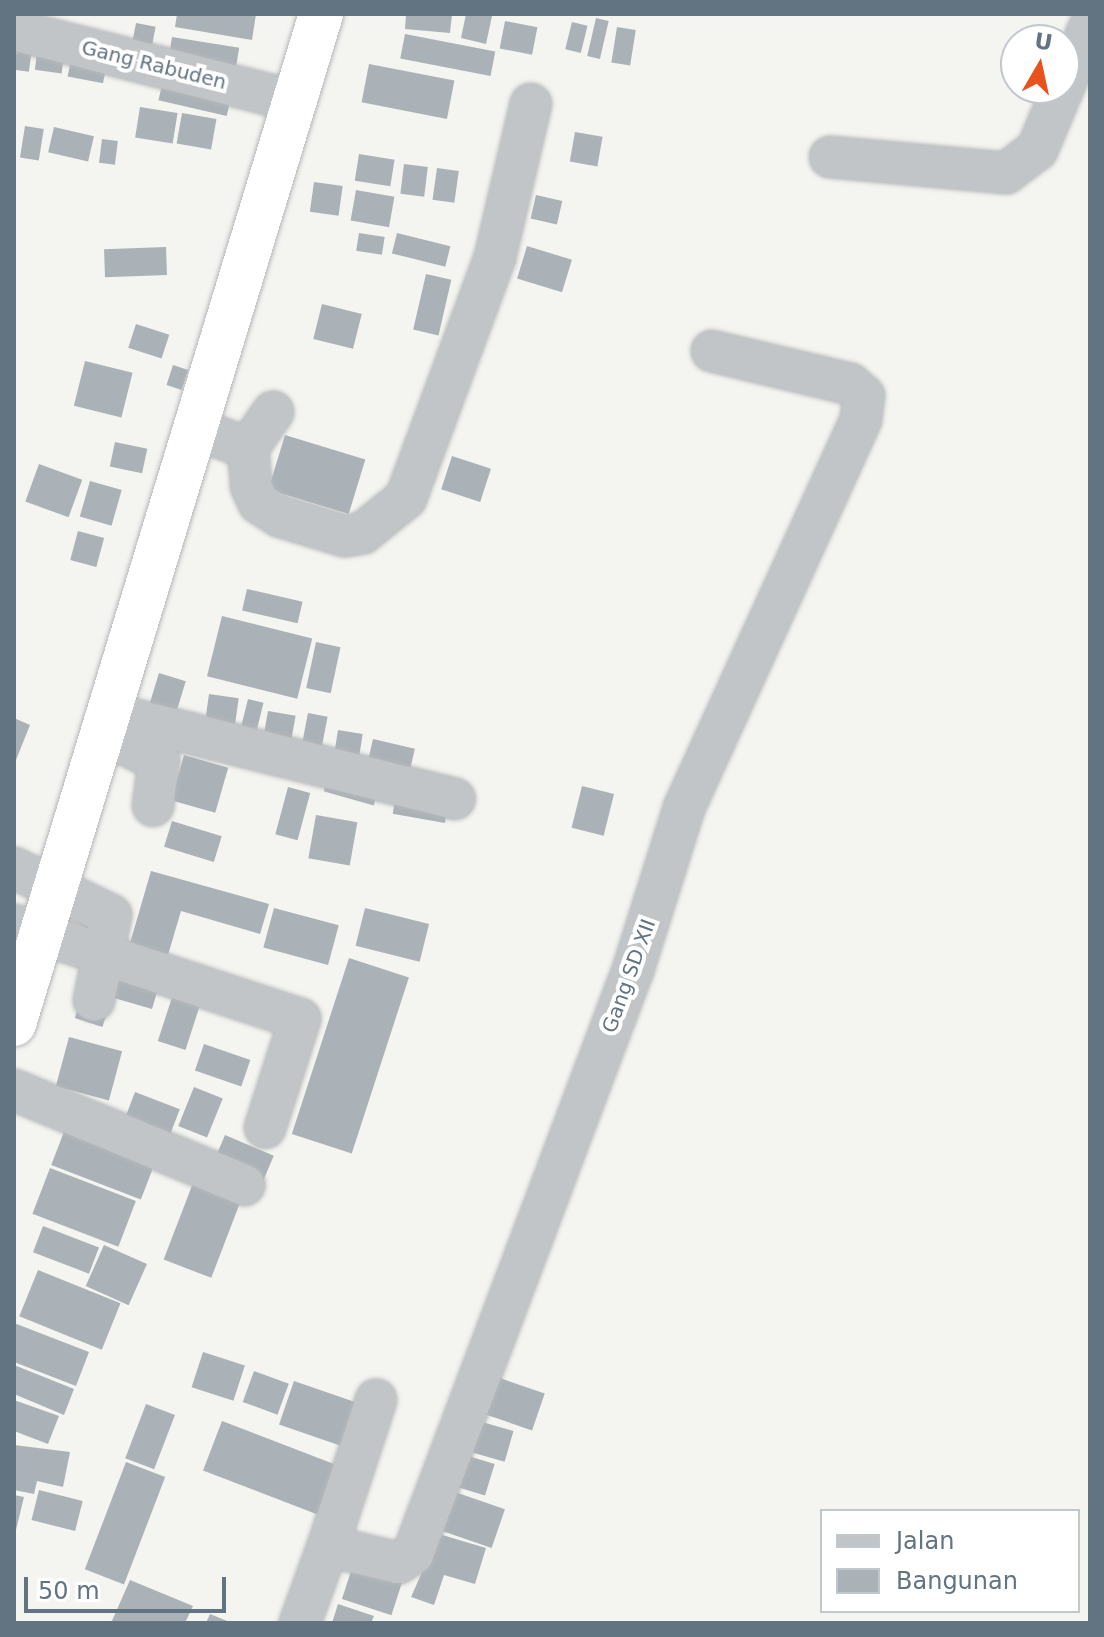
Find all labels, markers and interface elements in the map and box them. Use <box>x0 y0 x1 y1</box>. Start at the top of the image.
north arrow <box>1000 24 1080 104</box>
text: U <box>1033 28 1054 56</box>
street label: Gang Rabuden <box>79 35 229 95</box>
street label: Gang SD XII <box>597 916 661 1036</box>
legend <box>820 1509 1080 1613</box>
text: Jalan <box>896 1527 954 1555</box>
scale bar <box>28 1561 230 1611</box>
text: Bangunan <box>896 1567 1018 1595</box>
text: 50 m <box>38 1577 100 1605</box>

